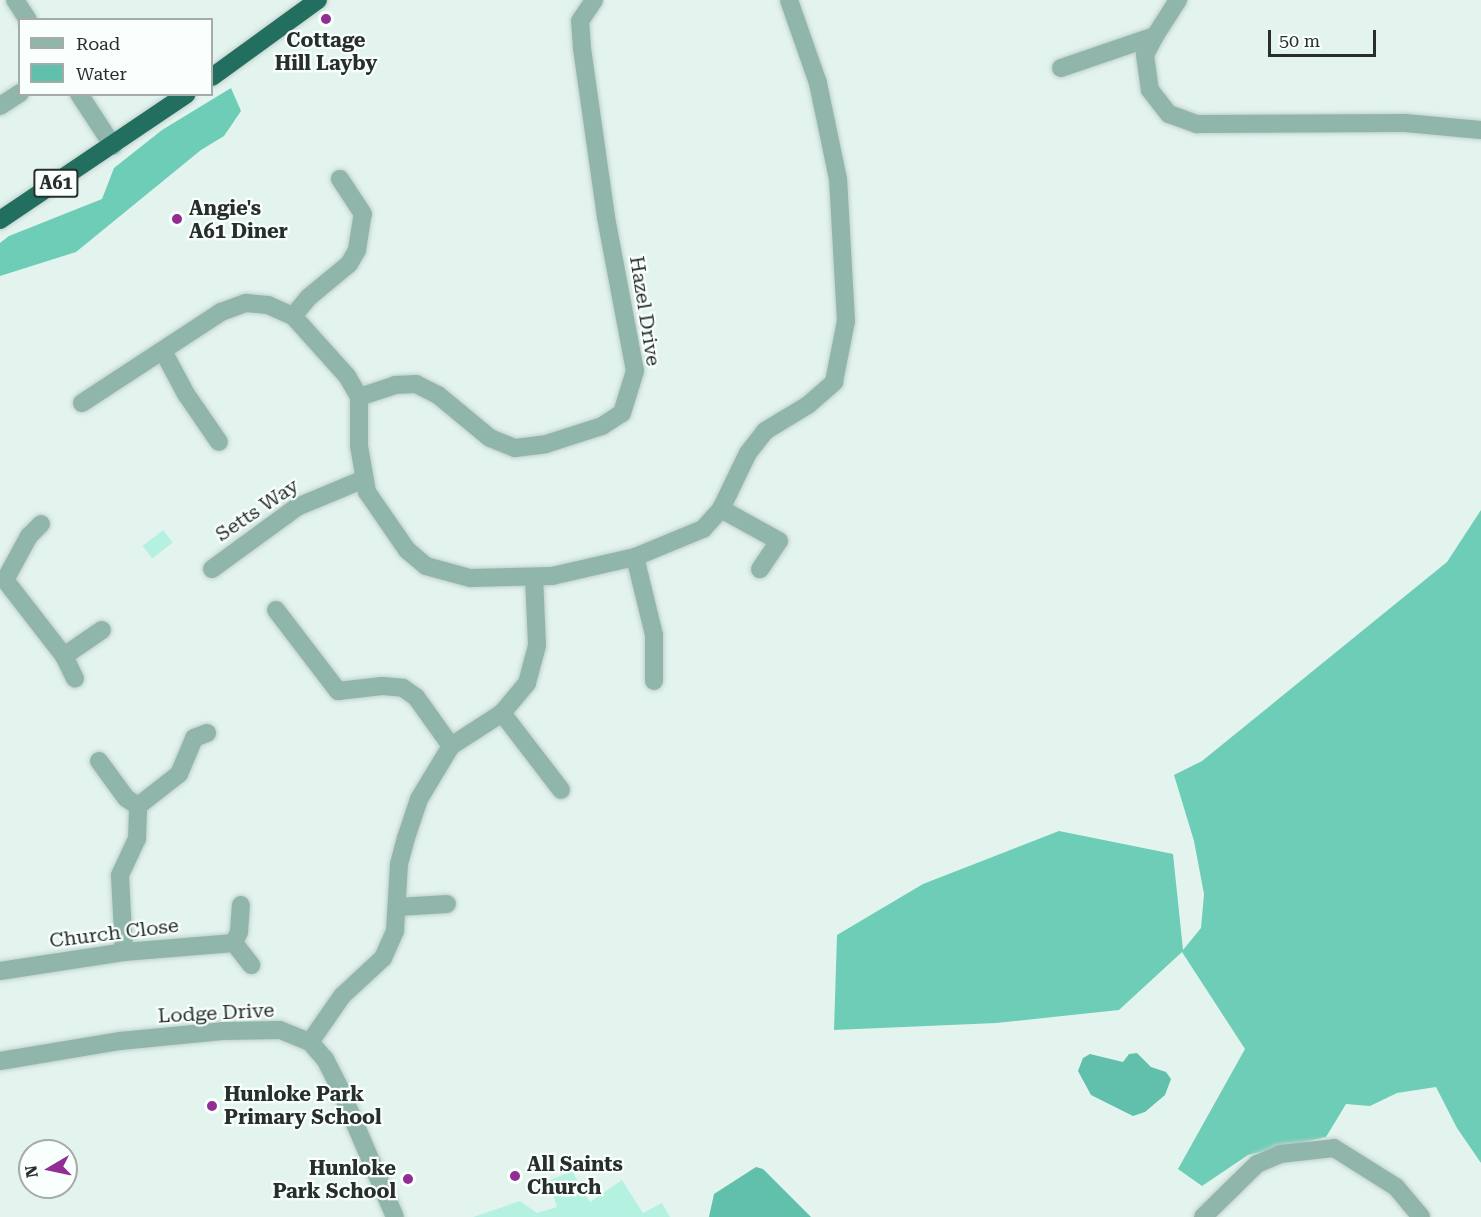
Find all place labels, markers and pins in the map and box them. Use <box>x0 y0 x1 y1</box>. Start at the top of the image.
marker: Cottage Hill Layby <box>319 12 333 26</box>
place label: Cottage Hill Layby <box>275 28 377 75</box>
place label: Angie's A61 Diner <box>189 196 288 243</box>
marker: Angie's A61 Diner <box>170 212 184 226</box>
place label: Hunloke Park Primary School <box>224 1082 382 1129</box>
marker: Hunloke Park Primary School <box>205 1099 219 1113</box>
place label: All Saints Church <box>527 1152 623 1199</box>
place label: Hunloke Park School <box>273 1156 396 1203</box>
marker: All Saints Church <box>508 1169 522 1183</box>
marker: Hunloke Park School <box>401 1172 415 1186</box>

